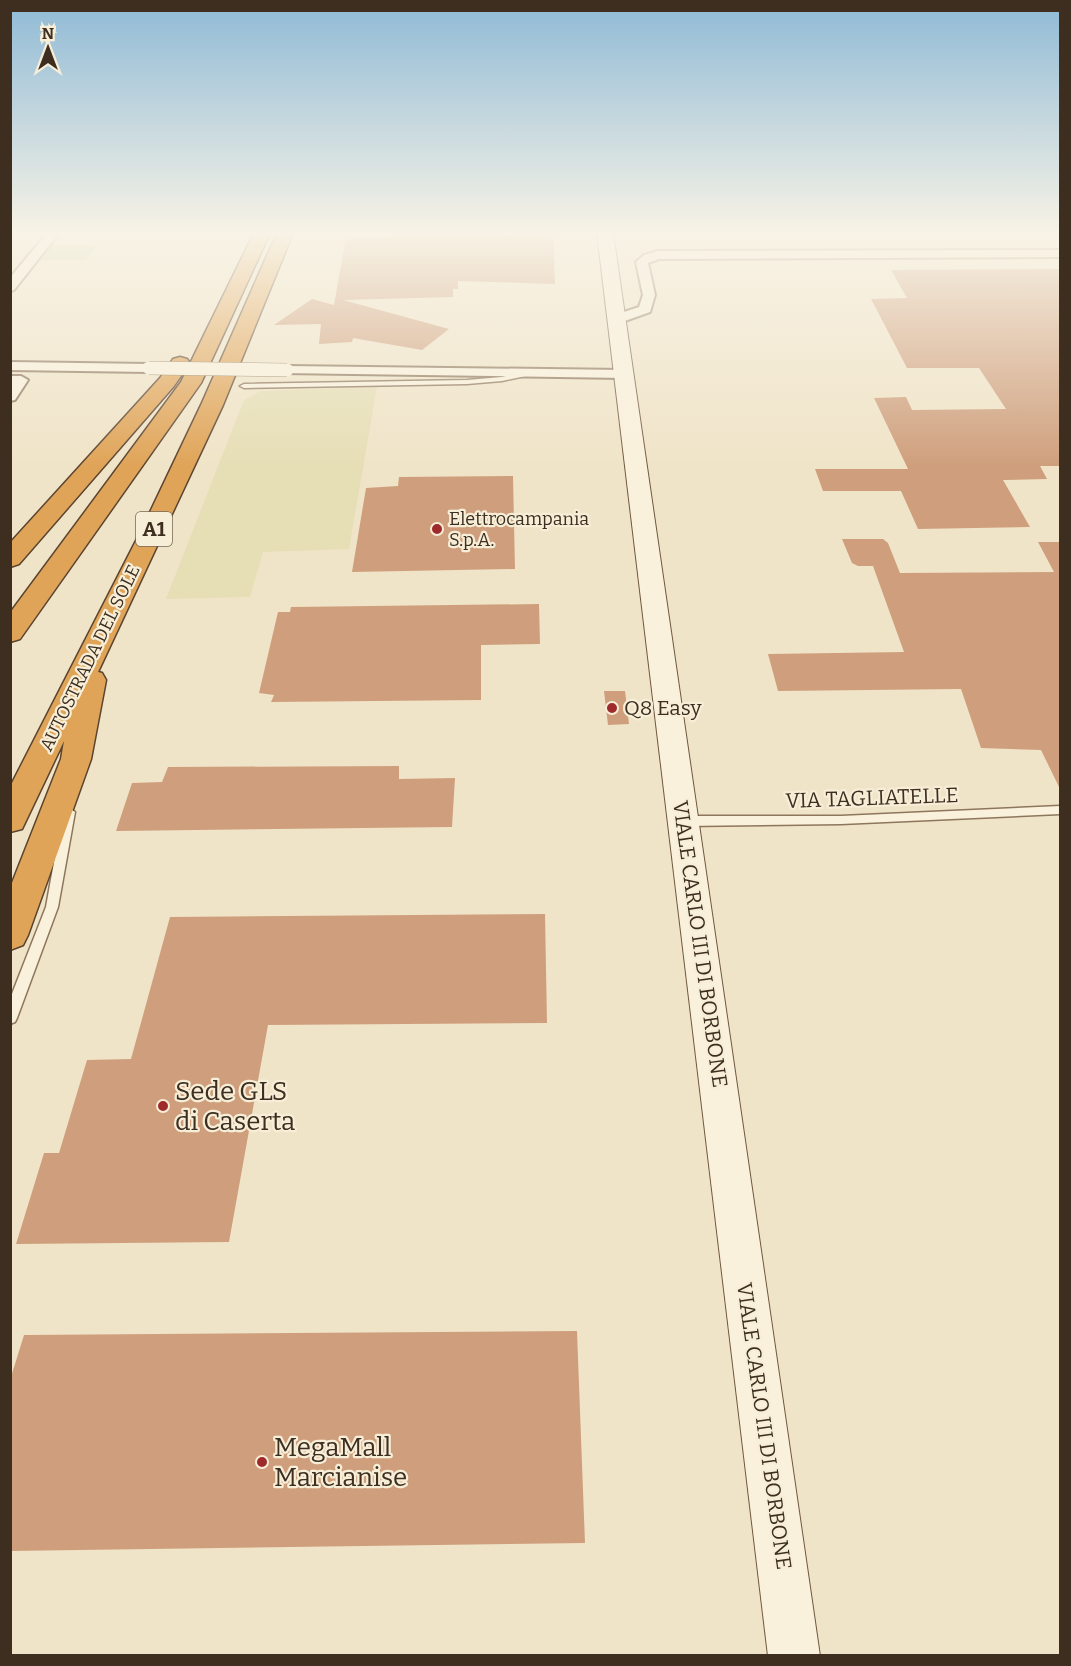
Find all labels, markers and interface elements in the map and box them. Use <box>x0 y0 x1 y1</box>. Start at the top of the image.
north arrow <box>18 18 78 78</box>
text: N <box>42 24 54 43</box>
place label: Elettrocampania S.p.A. <box>449 508 589 551</box>
road number: A1 <box>136 512 172 546</box>
marker: Elettrocampania S.p.A. <box>430 522 444 536</box>
street label: AUTOSTRADA DEL SOLE <box>35 561 145 755</box>
place label: Q8 Easy <box>624 695 702 721</box>
marker: Q8 Easy <box>605 701 619 715</box>
street label: VIA TAGLIATELLE <box>785 782 959 814</box>
street label: VIALE CARLO III DI BORBONE <box>667 799 733 1089</box>
place label: Sede GLS di Caserta <box>175 1076 295 1137</box>
marker: Sede GLS di Caserta <box>156 1099 170 1113</box>
street label: VIALE CARLO III DI BORBONE <box>731 1281 797 1571</box>
place label: MegaMall Marcianise <box>274 1432 407 1493</box>
marker: MegaMall Marcianise <box>255 1455 269 1469</box>

